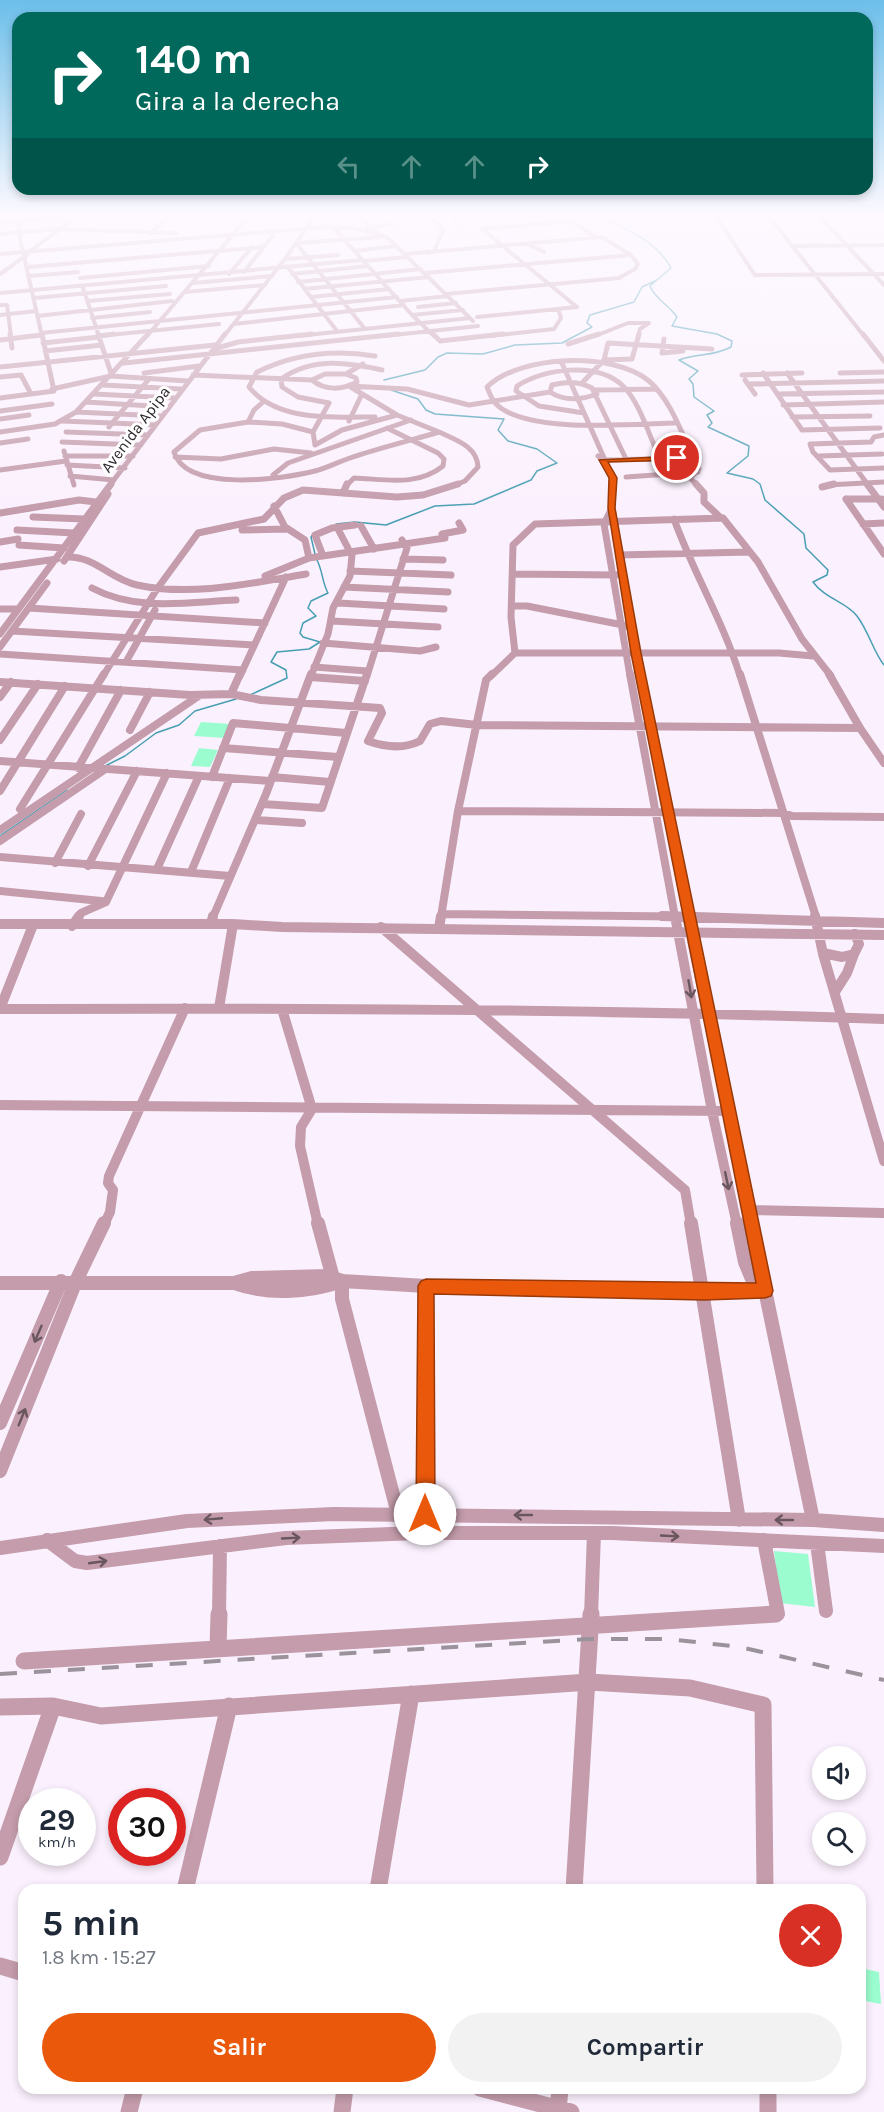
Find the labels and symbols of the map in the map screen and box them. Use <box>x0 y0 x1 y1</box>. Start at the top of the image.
street label: Avenida Apipa <box>97 382 174 476</box>
pin <box>651 432 702 483</box>
one-way arrow <box>685 979 696 998</box>
one-way arrow <box>722 1170 733 1190</box>
one-way arrow <box>32 1325 43 1343</box>
one-way arrow <box>17 1408 28 1427</box>
position arrow <box>393 1482 457 1546</box>
one-way arrow <box>513 1509 533 1521</box>
one-way arrow <box>203 1514 223 1525</box>
one-way arrow <box>774 1514 794 1526</box>
one-way arrow <box>660 1530 680 1541</box>
one-way arrow <box>281 1532 301 1543</box>
one-way arrow <box>87 1556 107 1567</box>
speed limit sign: 30 <box>108 1788 186 1866</box>

